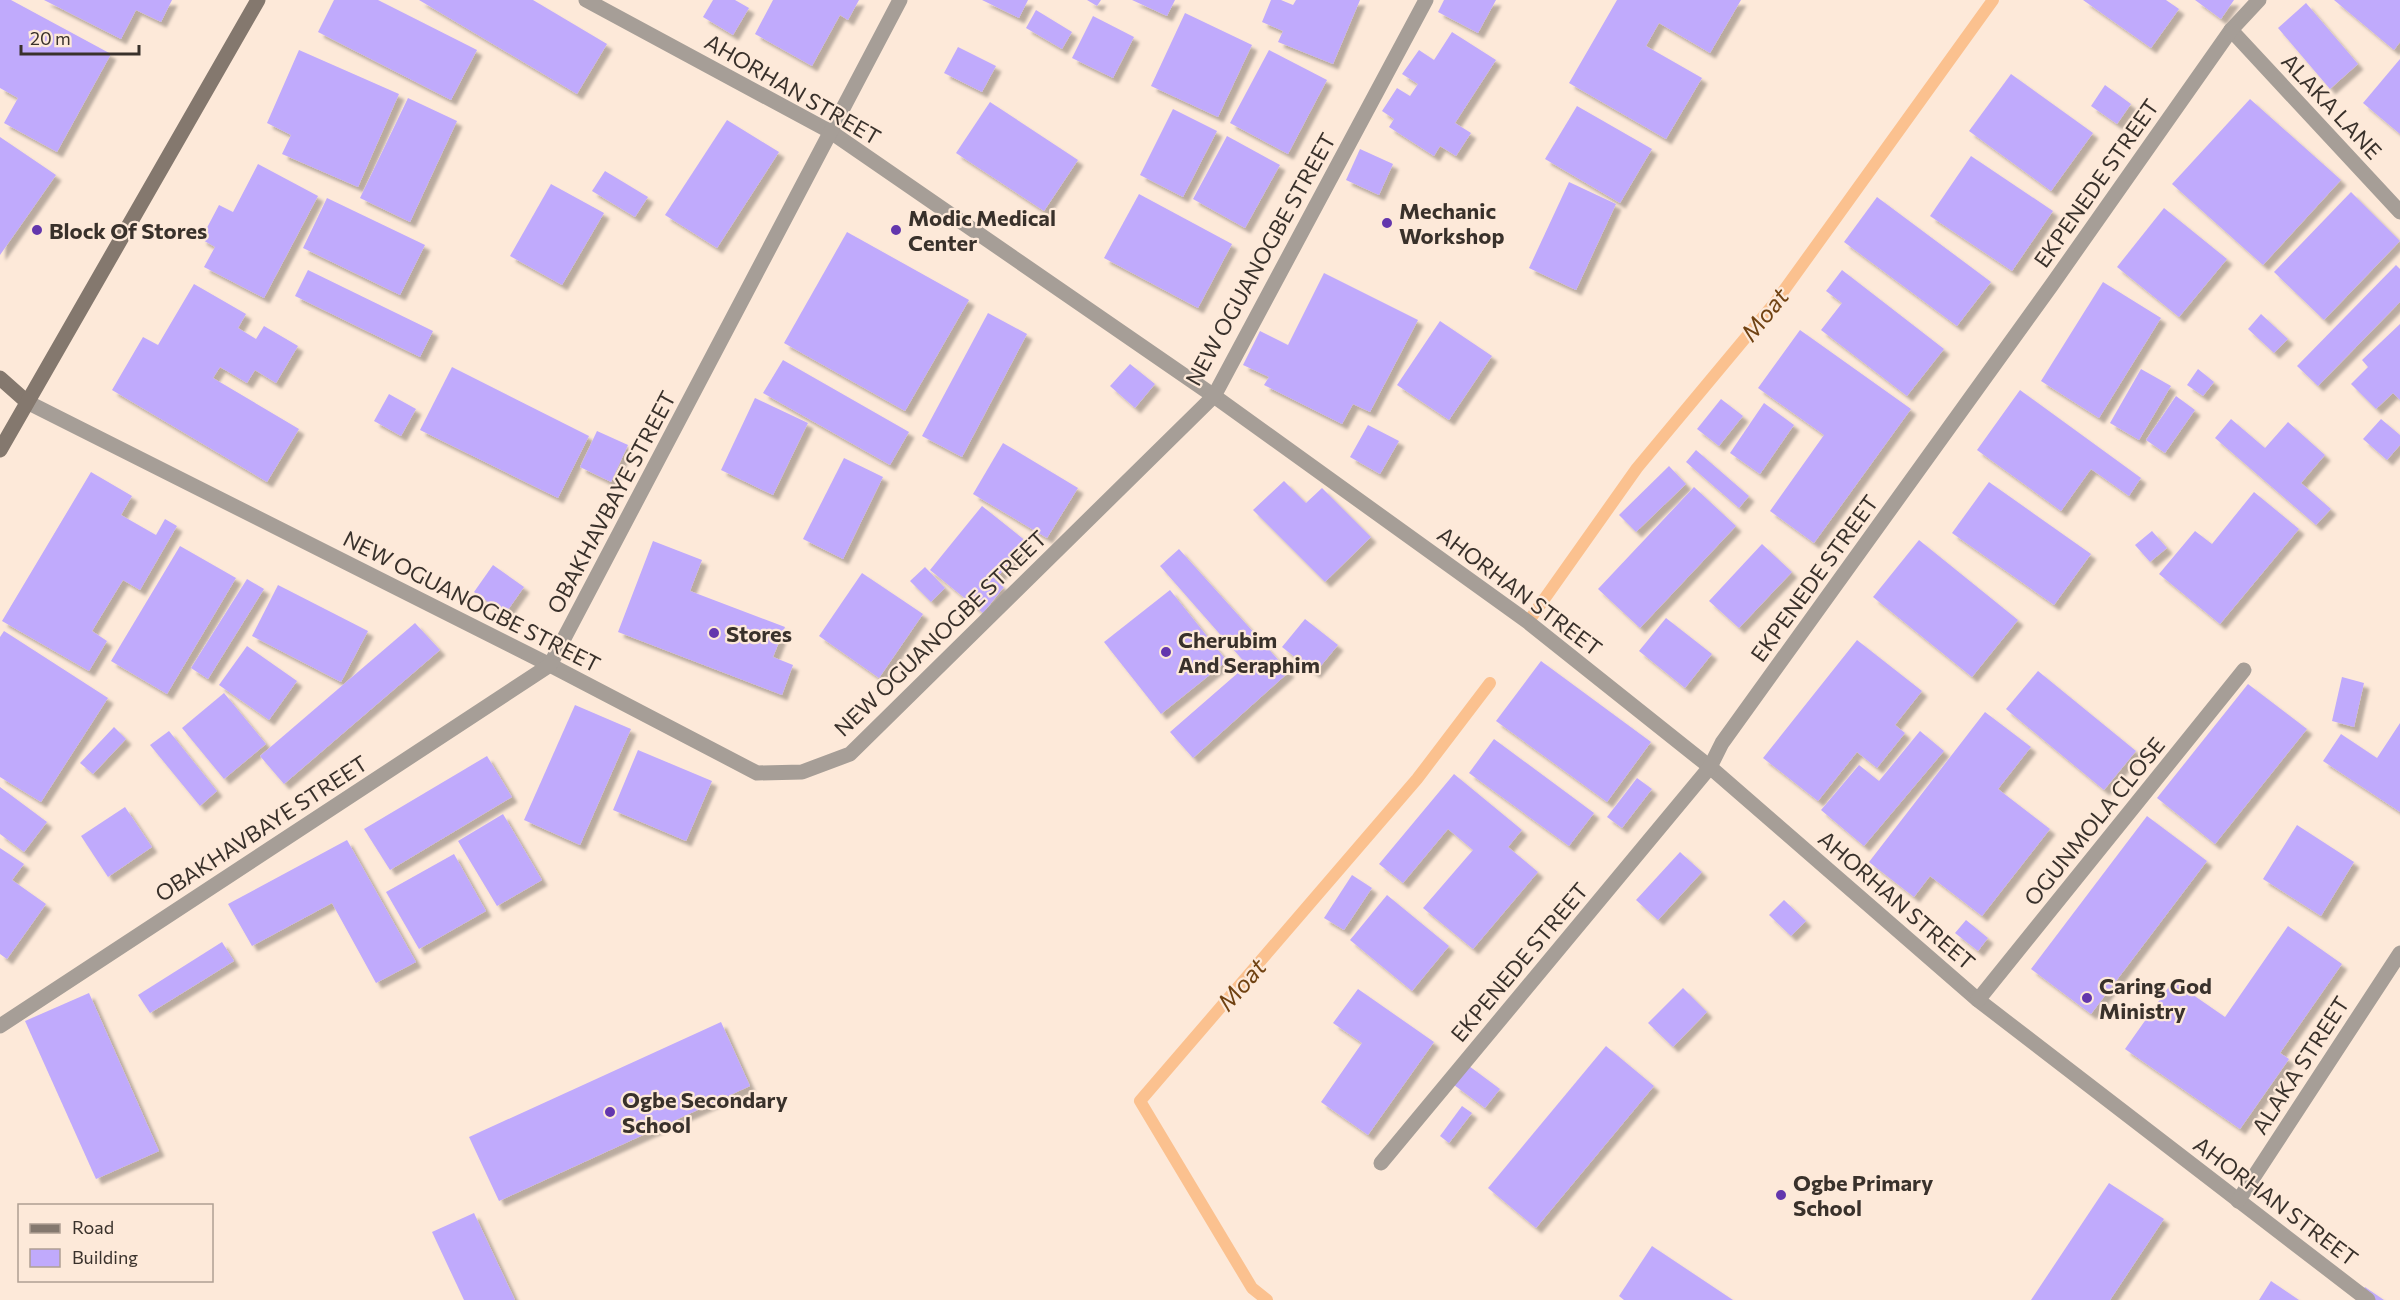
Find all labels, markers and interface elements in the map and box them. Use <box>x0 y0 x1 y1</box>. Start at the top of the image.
scale bar <box>21 18 140 56</box>
text: 20 m <box>30 27 71 49</box>
street label: AHORHAN STREET <box>700 28 886 150</box>
street label: ALAKA LANE <box>2276 48 2388 164</box>
street label: EKPENEDE STREET <box>2028 94 2164 272</box>
street label: NEW OGUANOGBE STREET <box>1179 128 1341 390</box>
place label: Mechanic Workshop <box>1399 197 1505 249</box>
place label: Modic Medical Center <box>908 204 1056 256</box>
marker: Mechanic Workshop <box>1380 216 1394 230</box>
place label: Block Of Stores <box>49 217 207 244</box>
marker: Block Of Stores <box>30 223 44 237</box>
marker: Modic Medical Center <box>889 223 903 237</box>
water label: Moat <box>1734 281 1795 346</box>
street label: OBAKHAVBAYE STREET <box>541 386 681 618</box>
street label: EKPENEDE STREET <box>1744 489 1884 667</box>
street label: AHORHAN STREET <box>1433 520 1607 662</box>
street label: NEW OGUANOGBE STREET <box>339 524 605 678</box>
street label: NEW OGUANOGBE STREET <box>828 524 1052 742</box>
place label: Stores <box>726 620 792 647</box>
marker: Stores <box>707 626 721 640</box>
place label: Cherubim And Seraphim <box>1178 626 1320 678</box>
marker: Cherubim And Seraphim <box>1159 645 1173 659</box>
street label: OGUNMOLA CLOSE <box>2018 731 2170 911</box>
street label: OBAKHAVBAYE STREET <box>150 749 372 907</box>
street label: AHORHAN STREET <box>1813 825 1981 975</box>
street label: EKPENEDE STREET <box>1445 877 1593 1047</box>
water label: Moat <box>1210 951 1272 1016</box>
place label: Caring God Ministry <box>2099 972 2212 1024</box>
marker: Caring God Ministry <box>2080 991 2094 1005</box>
street label: ALAKA STREET <box>2245 991 2355 1139</box>
place label: Ogbe Secondary School <box>622 1086 788 1138</box>
marker: Ogbe Secondary School <box>603 1105 617 1119</box>
street label: AHORHAN STREET <box>2189 1130 2363 1272</box>
place label: Ogbe Primary School <box>1793 1169 1933 1221</box>
marker: Ogbe Primary School <box>1774 1188 1788 1202</box>
legend <box>18 1204 213 1282</box>
text: Road <box>72 1216 114 1238</box>
text: Building <box>72 1246 138 1268</box>

